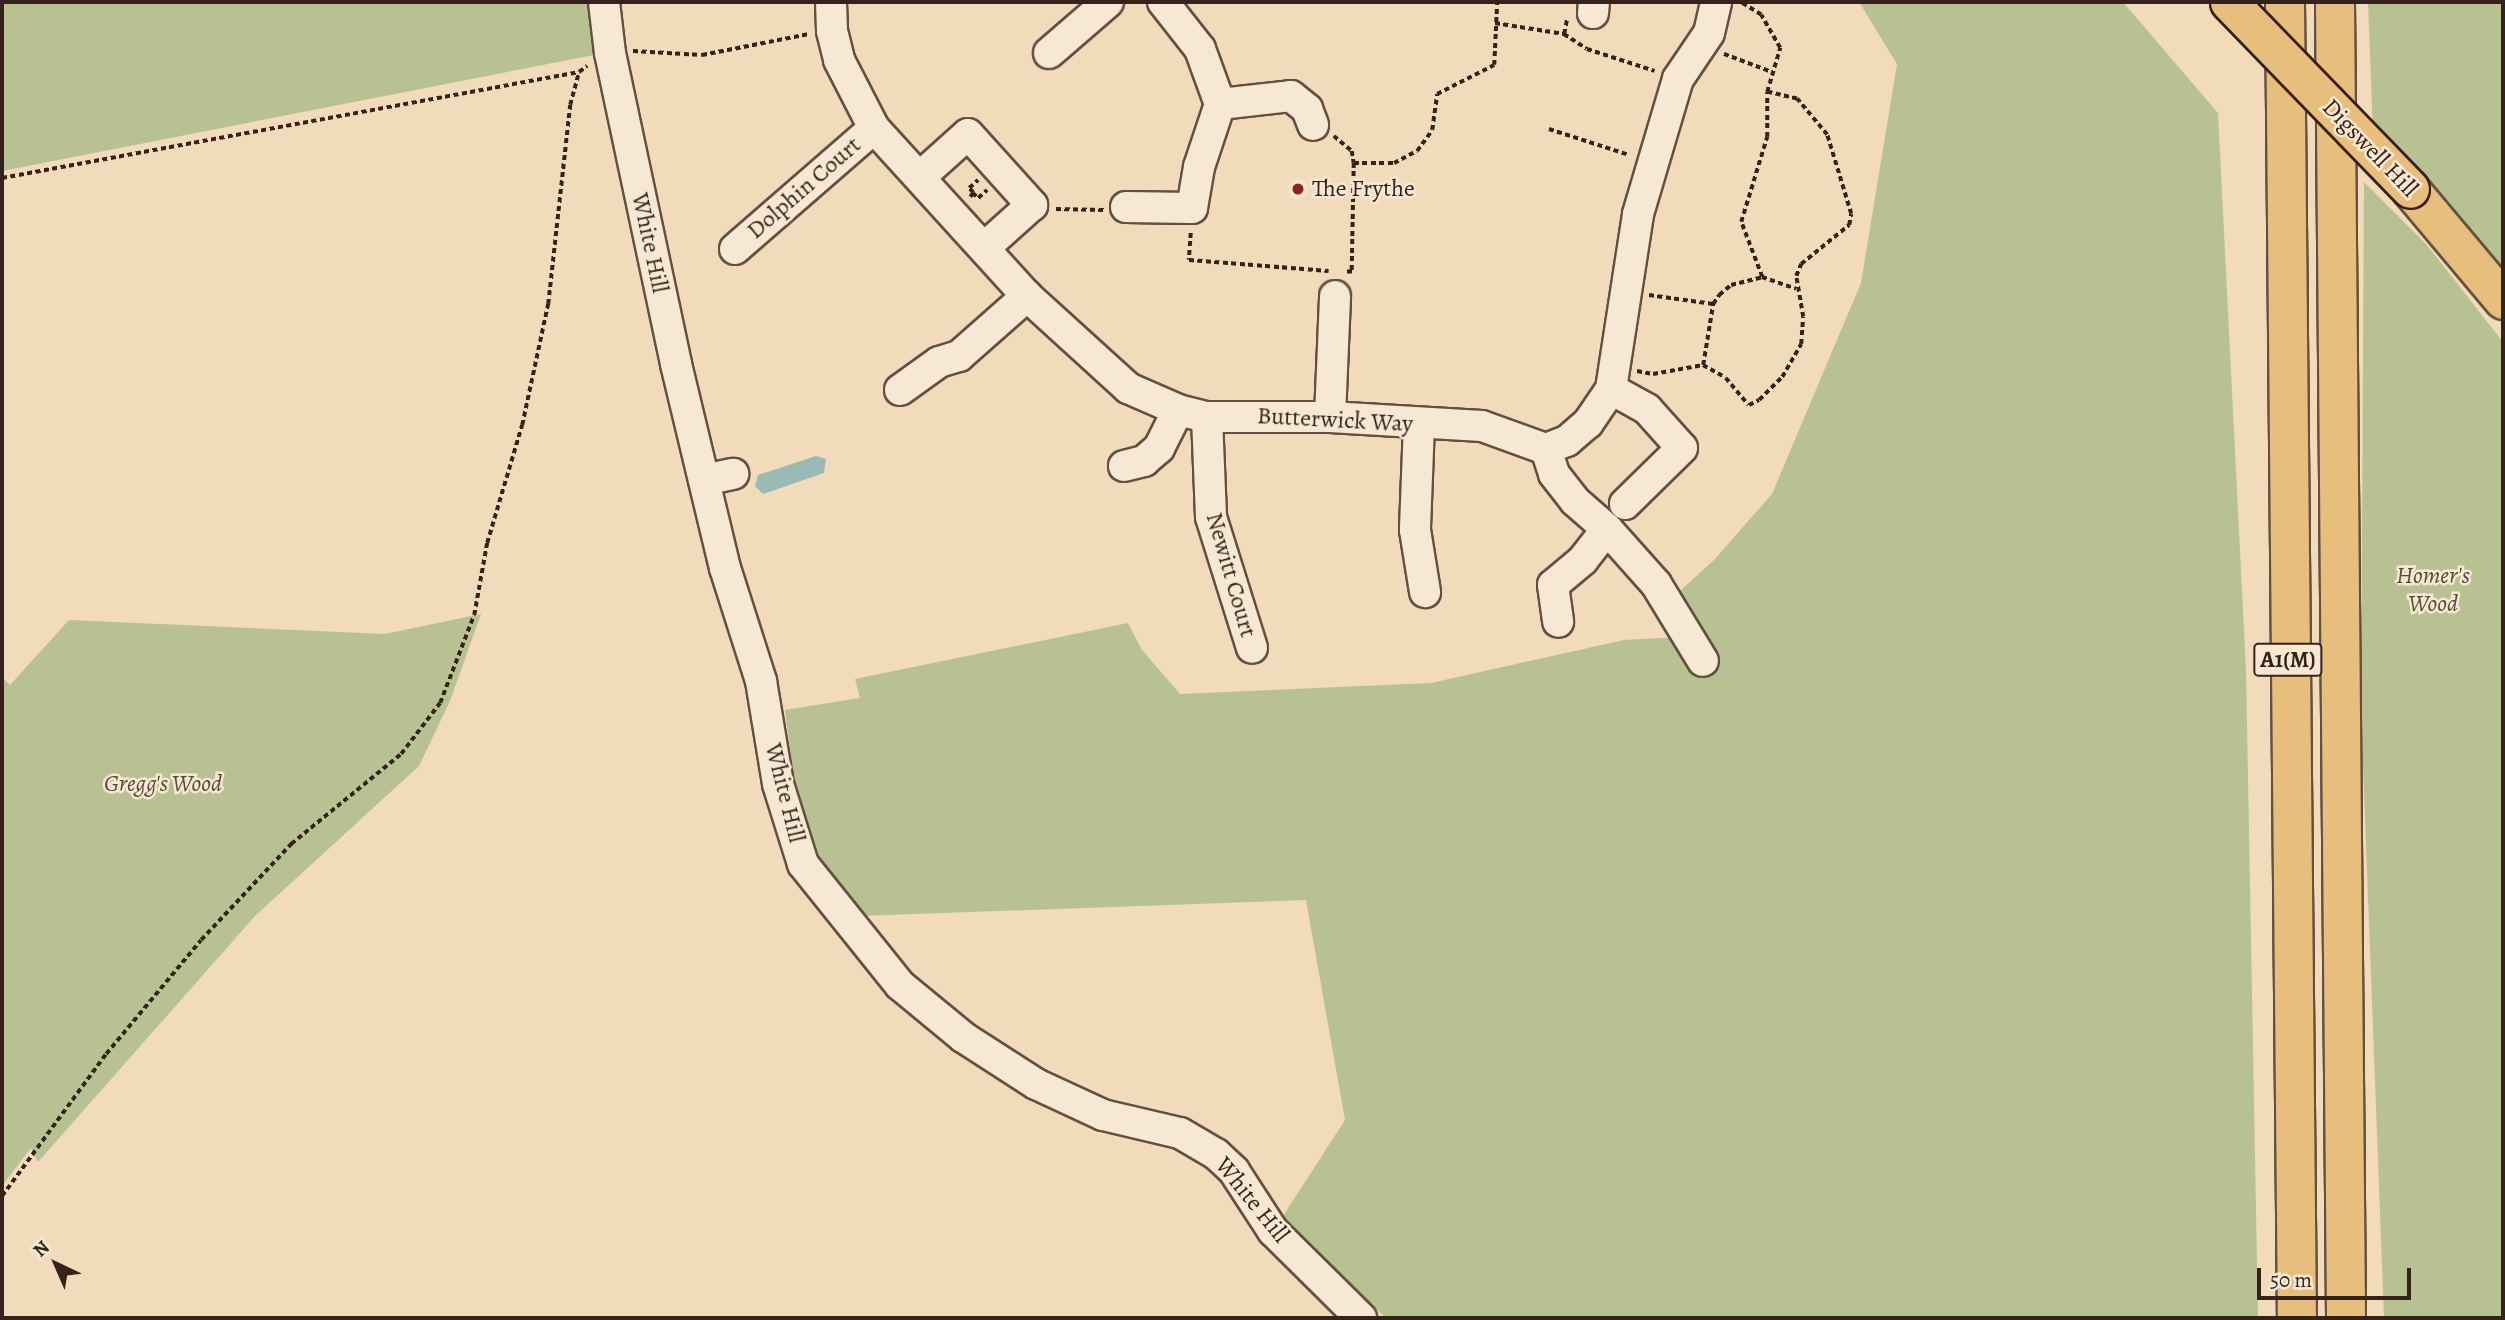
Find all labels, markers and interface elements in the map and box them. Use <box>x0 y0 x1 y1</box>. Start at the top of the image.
street label: Digswell Hill <box>2316 93 2424 203</box>
street label: Dolphin Court <box>741 131 867 245</box>
place label: The Frythe <box>1312 175 1415 203</box>
marker: The Frythe <box>1290 181 1306 197</box>
street label: White Hill <box>625 190 675 296</box>
street label: Butterwick Way <box>1256 402 1414 438</box>
street label: Newitt Court <box>1199 509 1263 641</box>
park label: Homer's Wood <box>2396 562 2470 618</box>
road number: A1(M) <box>2253 640 2323 680</box>
street label: White Hill <box>759 740 811 846</box>
park label: Gregg's Wood <box>104 770 222 798</box>
street label: White Hill <box>1209 1152 1295 1248</box>
north arrow <box>21 1229 91 1299</box>
text: N <box>27 1235 55 1263</box>
scale bar <box>2260 1254 2414 1298</box>
text: 50 m <box>2270 1266 2312 1294</box>

